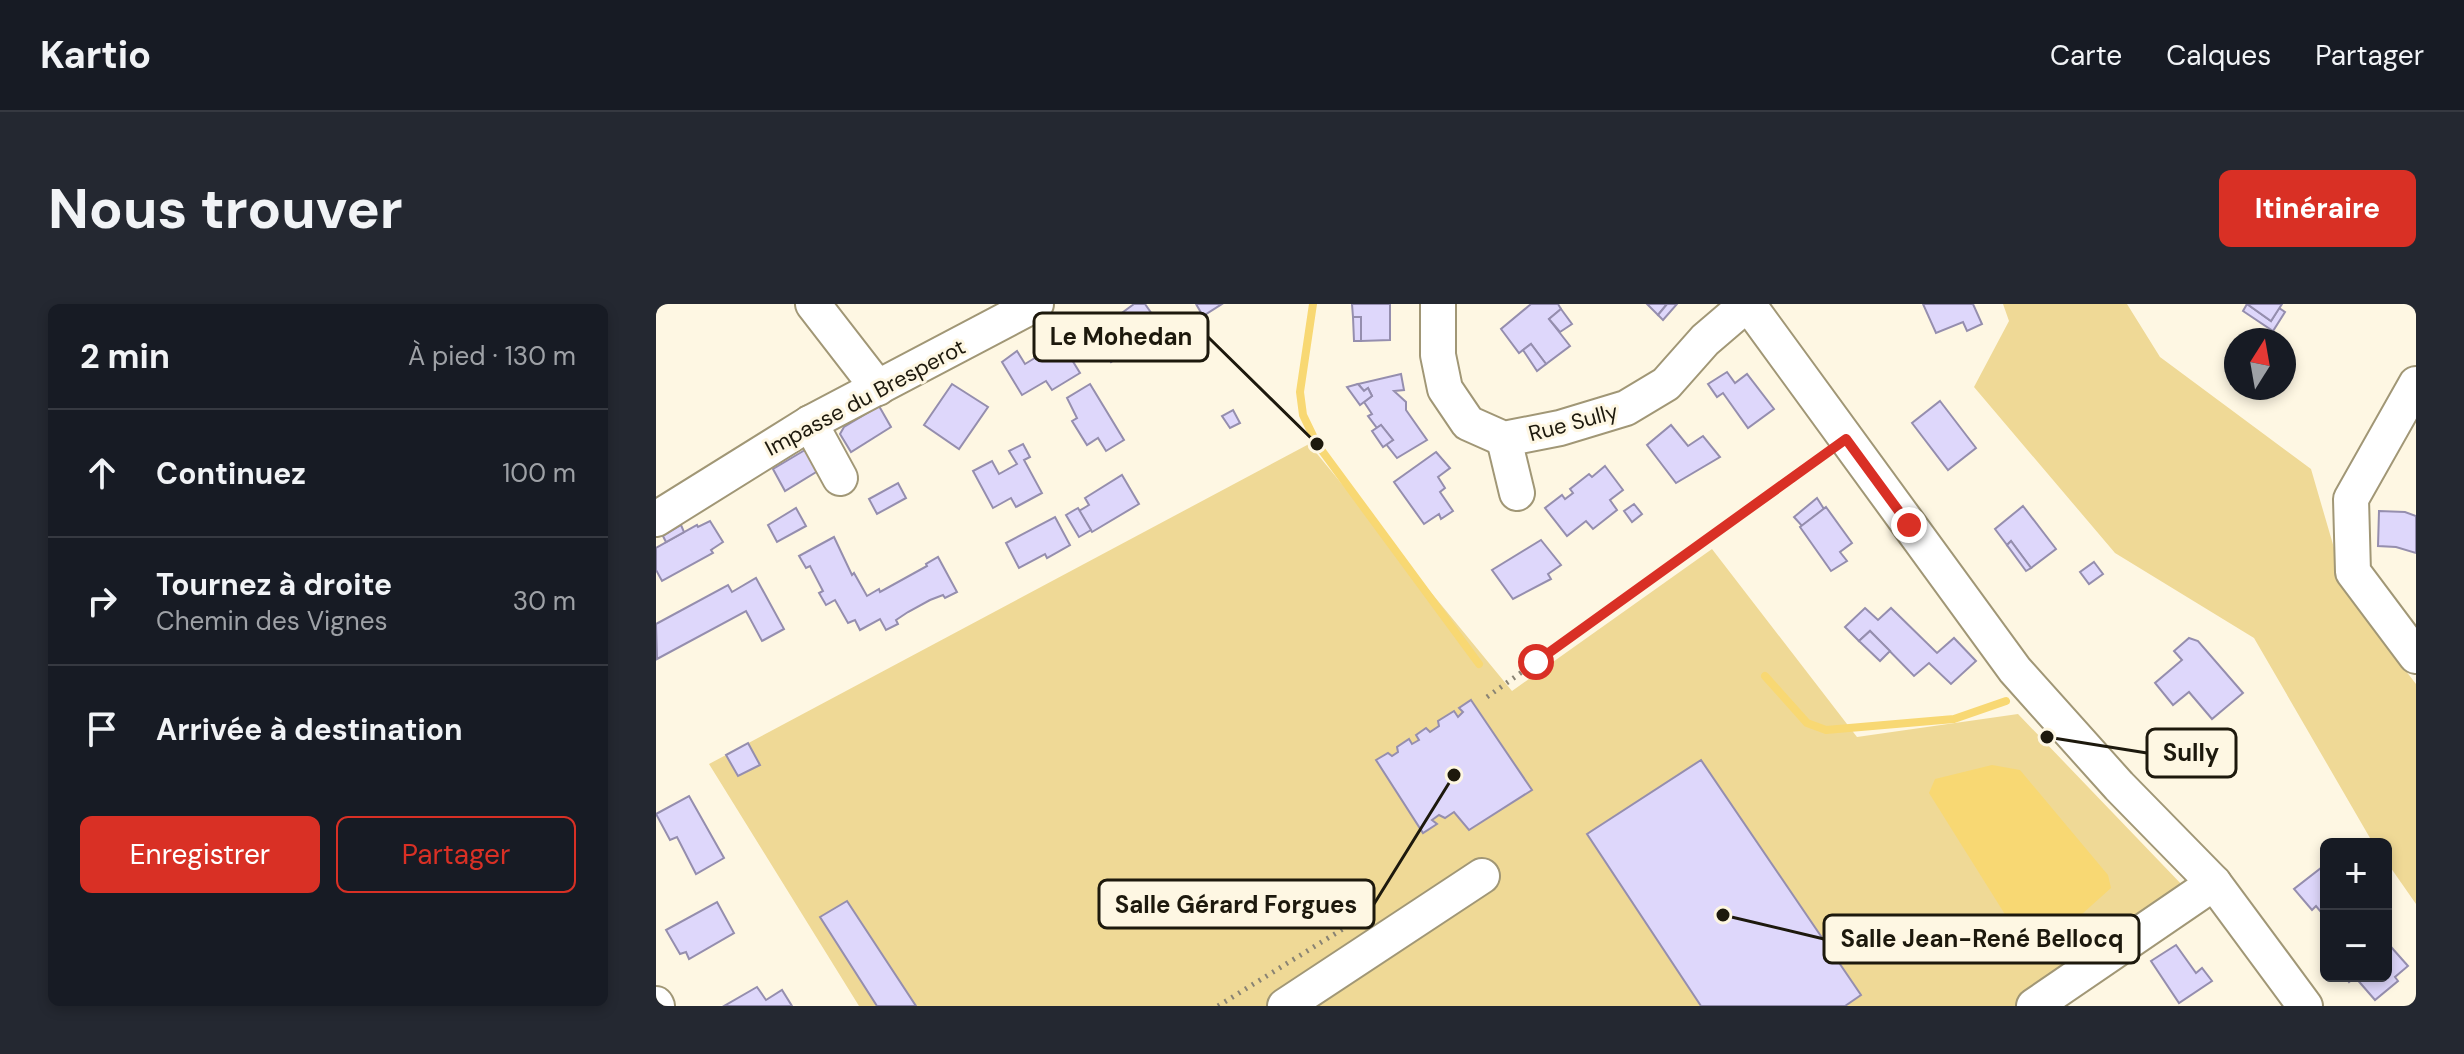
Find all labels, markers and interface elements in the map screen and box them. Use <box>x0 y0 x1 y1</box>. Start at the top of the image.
text: Kartio <box>40 30 151 80</box>
text: Carte <box>2050 37 2122 74</box>
text: Calques <box>2166 37 2271 74</box>
text: Partager <box>2315 37 2424 74</box>
button: Itinéraire <box>2219 170 2416 247</box>
text: Nous trouver <box>48 172 403 245</box>
callout: Le Mohedan <box>1034 313 1208 361</box>
text: Le Mohedan <box>1050 321 1192 352</box>
north arrow <box>2224 328 2296 400</box>
street label: Impasse du Bresperot <box>760 332 970 463</box>
text: 2 min <box>80 334 170 379</box>
text: À pied · 130 m <box>408 339 576 373</box>
street label: Rue Sully <box>1525 397 1621 448</box>
icon: ahead <box>80 451 124 495</box>
text: Continuez <box>156 454 306 493</box>
text: 100 m <box>502 456 576 490</box>
route end <box>1891 507 1927 543</box>
text: Tournez à droite <box>156 565 392 604</box>
icon: right <box>80 579 124 623</box>
text: 30 m <box>513 584 576 618</box>
text: Chemin des Vignes <box>156 604 388 638</box>
route start <box>1518 644 1554 680</box>
icon: arrive <box>80 707 124 751</box>
text: Arrivée à destination <box>156 710 462 749</box>
callout: Sully <box>2147 729 2236 777</box>
text: Sully <box>2163 737 2220 768</box>
button: Enregistrer <box>80 816 320 893</box>
button: Partager <box>336 816 576 893</box>
map controls <box>2320 838 2392 982</box>
button: + <box>2320 838 2392 910</box>
callout: Salle Gérard Forgues <box>1099 880 1374 928</box>
text: Salle Gérard Forgues <box>1115 889 1357 920</box>
button: − <box>2320 910 2392 982</box>
callout: Salle Jean-René Bellocq <box>1824 915 2139 963</box>
text: Salle Jean-René Bellocq <box>1841 923 2123 954</box>

